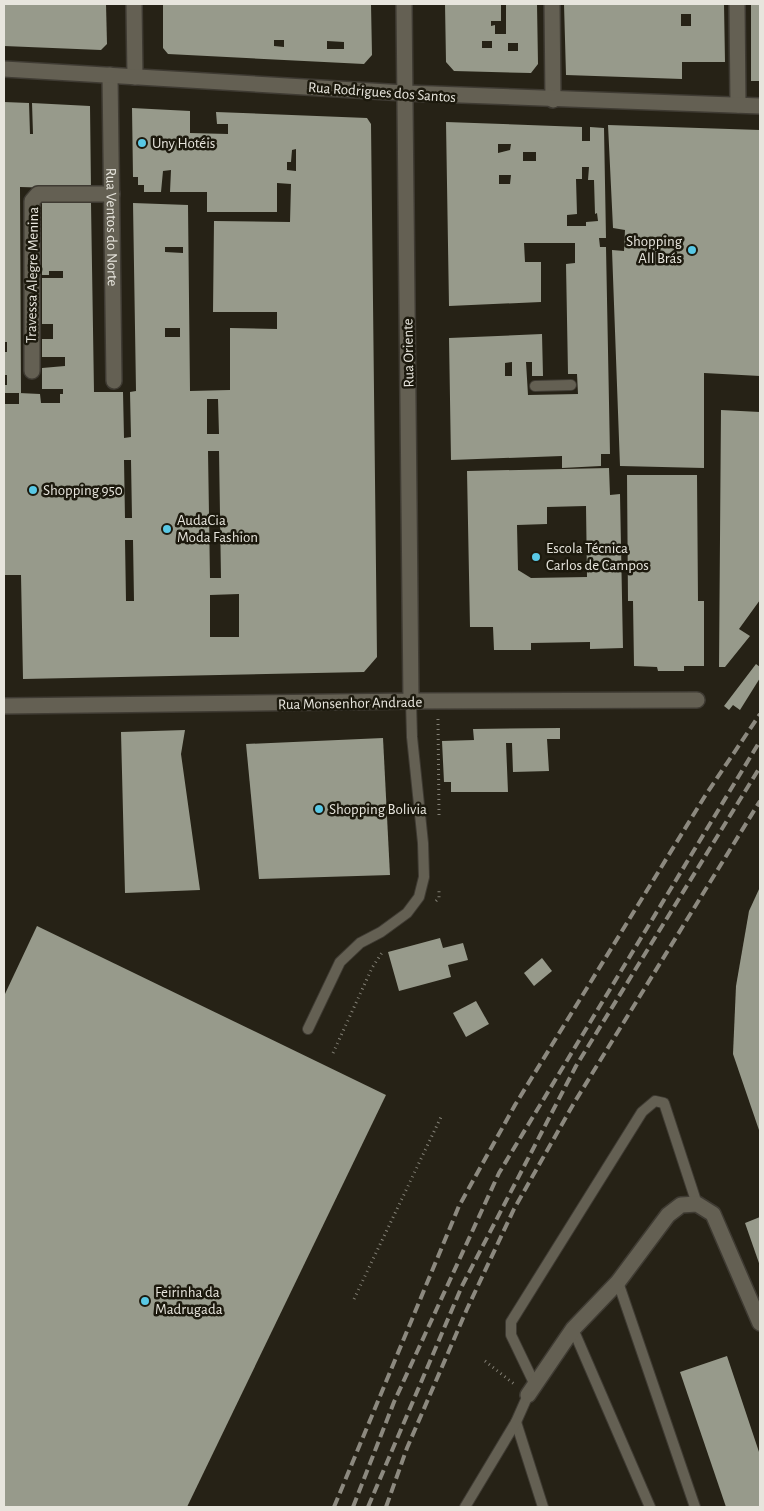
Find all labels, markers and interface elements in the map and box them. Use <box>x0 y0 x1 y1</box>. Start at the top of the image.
street label: Rua Rodrigues dos Santos <box>307 80 456 105</box>
place label: Uny Hotéis <box>152 136 215 151</box>
marker: Uny Hotéis <box>136 137 148 149</box>
street label: Rua Ventos do Norte <box>103 168 120 287</box>
street label: Travessa Alegre Menina <box>24 207 41 343</box>
place label: Shopping All Brás <box>626 234 683 266</box>
marker: Shopping All Brás <box>686 244 698 256</box>
street label: Rua Oriente <box>400 318 417 388</box>
place label: Shopping 950 <box>43 483 123 498</box>
marker: Shopping 950 <box>27 484 39 496</box>
place label: AudaCia Moda Fashion <box>177 513 258 545</box>
marker: AudaCia Moda Fashion <box>161 523 173 535</box>
place label: Escola Técnica Carlos de Campos <box>546 541 649 573</box>
marker: Escola Técnica Carlos de Campos <box>530 551 542 563</box>
street label: Rua Monsenhor Andrade <box>278 695 422 712</box>
place label: Shopping Bolivia <box>329 802 427 817</box>
marker: Shopping Bolivia <box>313 803 325 815</box>
place label: Feirinha da Madrugada <box>155 1285 223 1317</box>
marker: Feirinha da Madrugada <box>139 1295 151 1307</box>

